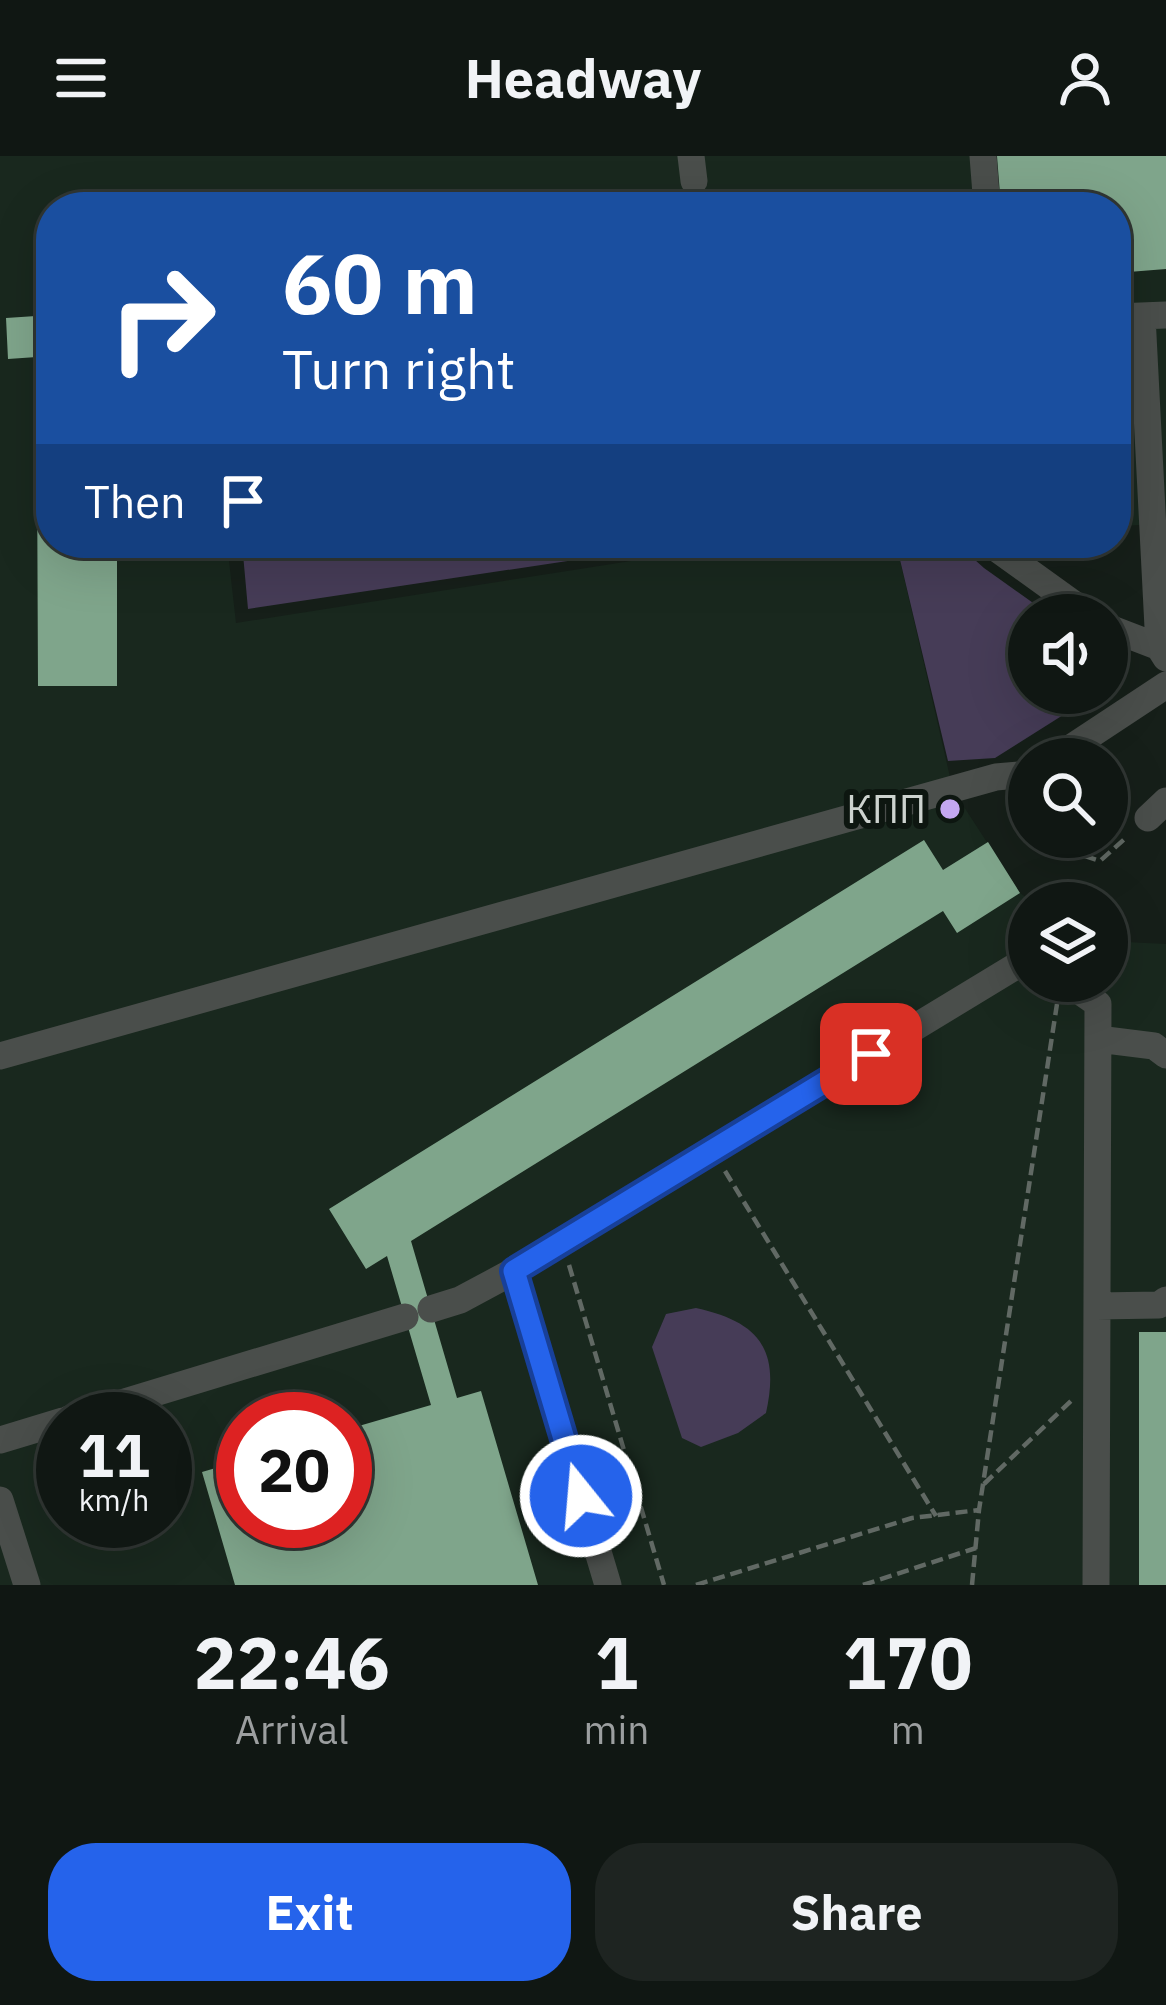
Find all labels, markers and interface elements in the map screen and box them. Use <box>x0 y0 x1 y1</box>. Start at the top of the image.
text: Headway <box>465 43 701 113</box>
icon: menu <box>48 45 114 111</box>
icon: person <box>1052 45 1118 111</box>
text: 60 m <box>282 228 478 337</box>
icon: right <box>84 240 240 396</box>
text: Turn right <box>282 334 516 404</box>
icon: arrive <box>210 468 276 534</box>
text: Then <box>84 472 186 530</box>
map controls <box>1008 594 1128 1002</box>
button: sound <box>1008 594 1128 714</box>
button: search <box>1008 738 1128 858</box>
place label: КПП <box>846 783 926 834</box>
marker: КПП <box>937 796 963 822</box>
button: layers <box>1008 882 1128 1002</box>
pin <box>820 1003 922 1105</box>
icon: arrive <box>838 1021 904 1087</box>
speed limit sign: 20 <box>216 1392 372 1548</box>
text: 11 <box>78 1415 150 1494</box>
position arrow <box>518 1433 644 1559</box>
text: km/h <box>79 1480 149 1519</box>
text: 22:46 <box>193 1615 390 1709</box>
text: 1 <box>595 1615 638 1709</box>
text: 170 <box>843 1615 973 1709</box>
text: Arrival <box>235 1704 349 1755</box>
text: min <box>584 1704 649 1755</box>
text: m <box>891 1704 925 1755</box>
button: Exit <box>48 1843 571 1981</box>
button: Share <box>595 1843 1118 1981</box>

